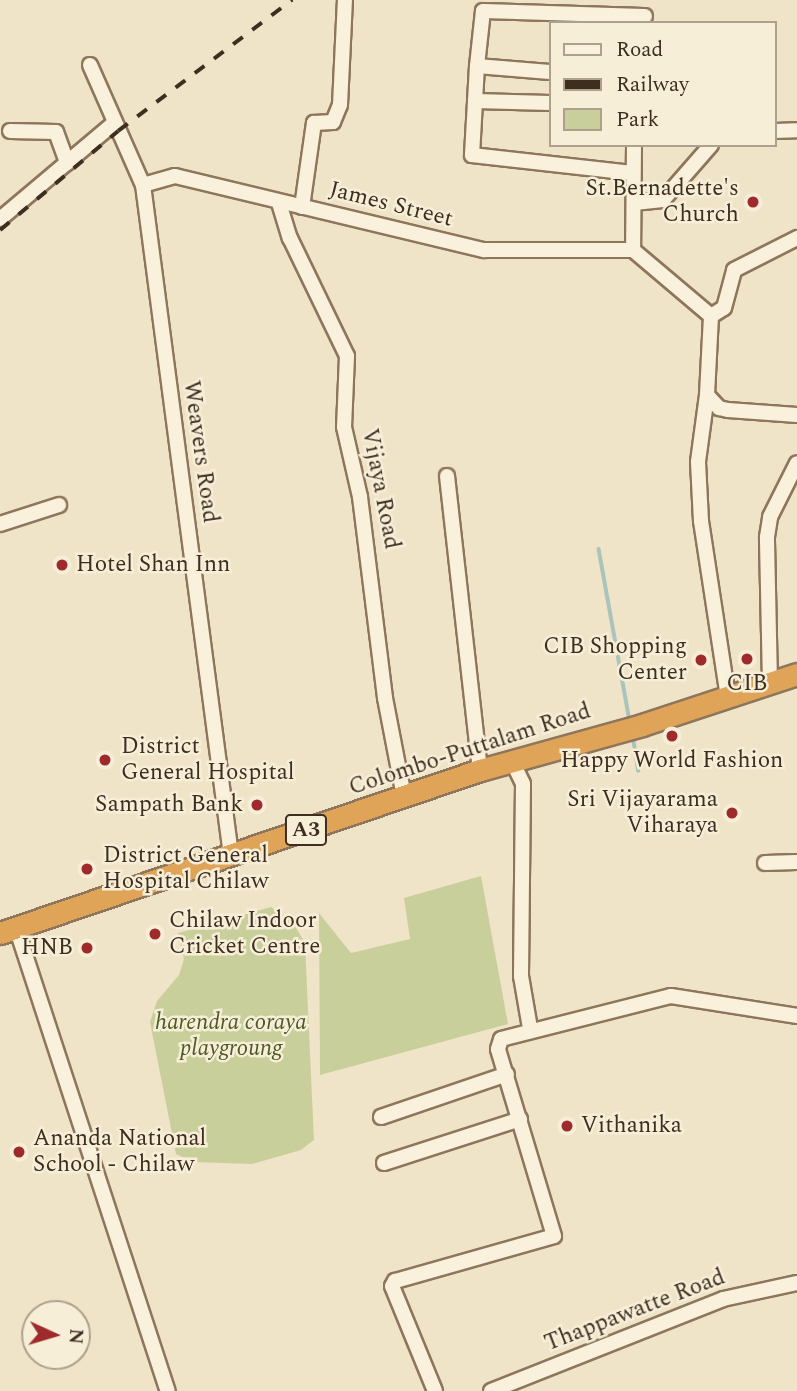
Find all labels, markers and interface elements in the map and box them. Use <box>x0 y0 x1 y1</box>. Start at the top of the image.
legend <box>548 21 776 147</box>
text: Road <box>616 34 663 66</box>
text: Railway <box>616 69 689 101</box>
text: Park <box>616 104 659 136</box>
place label: St.Bernadette's Church <box>585 175 739 229</box>
street label: James Street <box>326 176 456 234</box>
marker: St.Bernadette's Church <box>745 194 761 210</box>
street label: Weavers Road <box>176 379 224 525</box>
street label: Vijaya Road <box>355 426 405 552</box>
place label: Hotel Shan Inn <box>76 551 230 579</box>
marker: Hotel Shan Inn <box>54 557 70 573</box>
place label: CIB Shopping Center <box>543 633 687 687</box>
marker: CIB <box>739 651 755 667</box>
marker: CIB Shopping Center <box>693 652 709 668</box>
place label: CIB <box>727 670 767 698</box>
street label: Colombo-Puttalam Road <box>346 698 594 802</box>
marker: Happy World Fashion <box>664 728 680 744</box>
place label: District General Hospital <box>121 733 295 787</box>
place label: Happy World Fashion <box>561 747 783 775</box>
marker: District General Hospital <box>95 750 115 770</box>
place label: Sri Vijayarama Viharaya <box>567 786 718 840</box>
place label: Sampath Bank <box>95 791 243 819</box>
marker: Sampath Bank <box>249 797 265 813</box>
marker: Sri Vijayarama Viharaya <box>724 805 740 821</box>
road number: A3 <box>283 812 329 848</box>
place label: District General Hospital Chilaw <box>103 842 269 896</box>
marker: District General Hospital Chilaw <box>77 859 97 879</box>
place label: Chilaw Indoor Cricket Centre <box>169 907 320 961</box>
marker: Chilaw Indoor Cricket Centre <box>147 926 163 942</box>
place label: HNB <box>21 934 73 962</box>
marker: HNB <box>79 940 95 956</box>
park label: harendra coraya playgroung <box>155 1009 307 1063</box>
place label: Vithanika <box>581 1112 682 1140</box>
marker: Vithanika <box>559 1118 575 1134</box>
place label: Ananda National School - Chilaw <box>33 1125 206 1179</box>
marker: Ananda National School - Chilaw <box>11 1144 27 1160</box>
street label: Thappawatte Road <box>541 1264 729 1358</box>
north arrow <box>21 1300 91 1370</box>
text: N <box>60 1328 90 1345</box>

